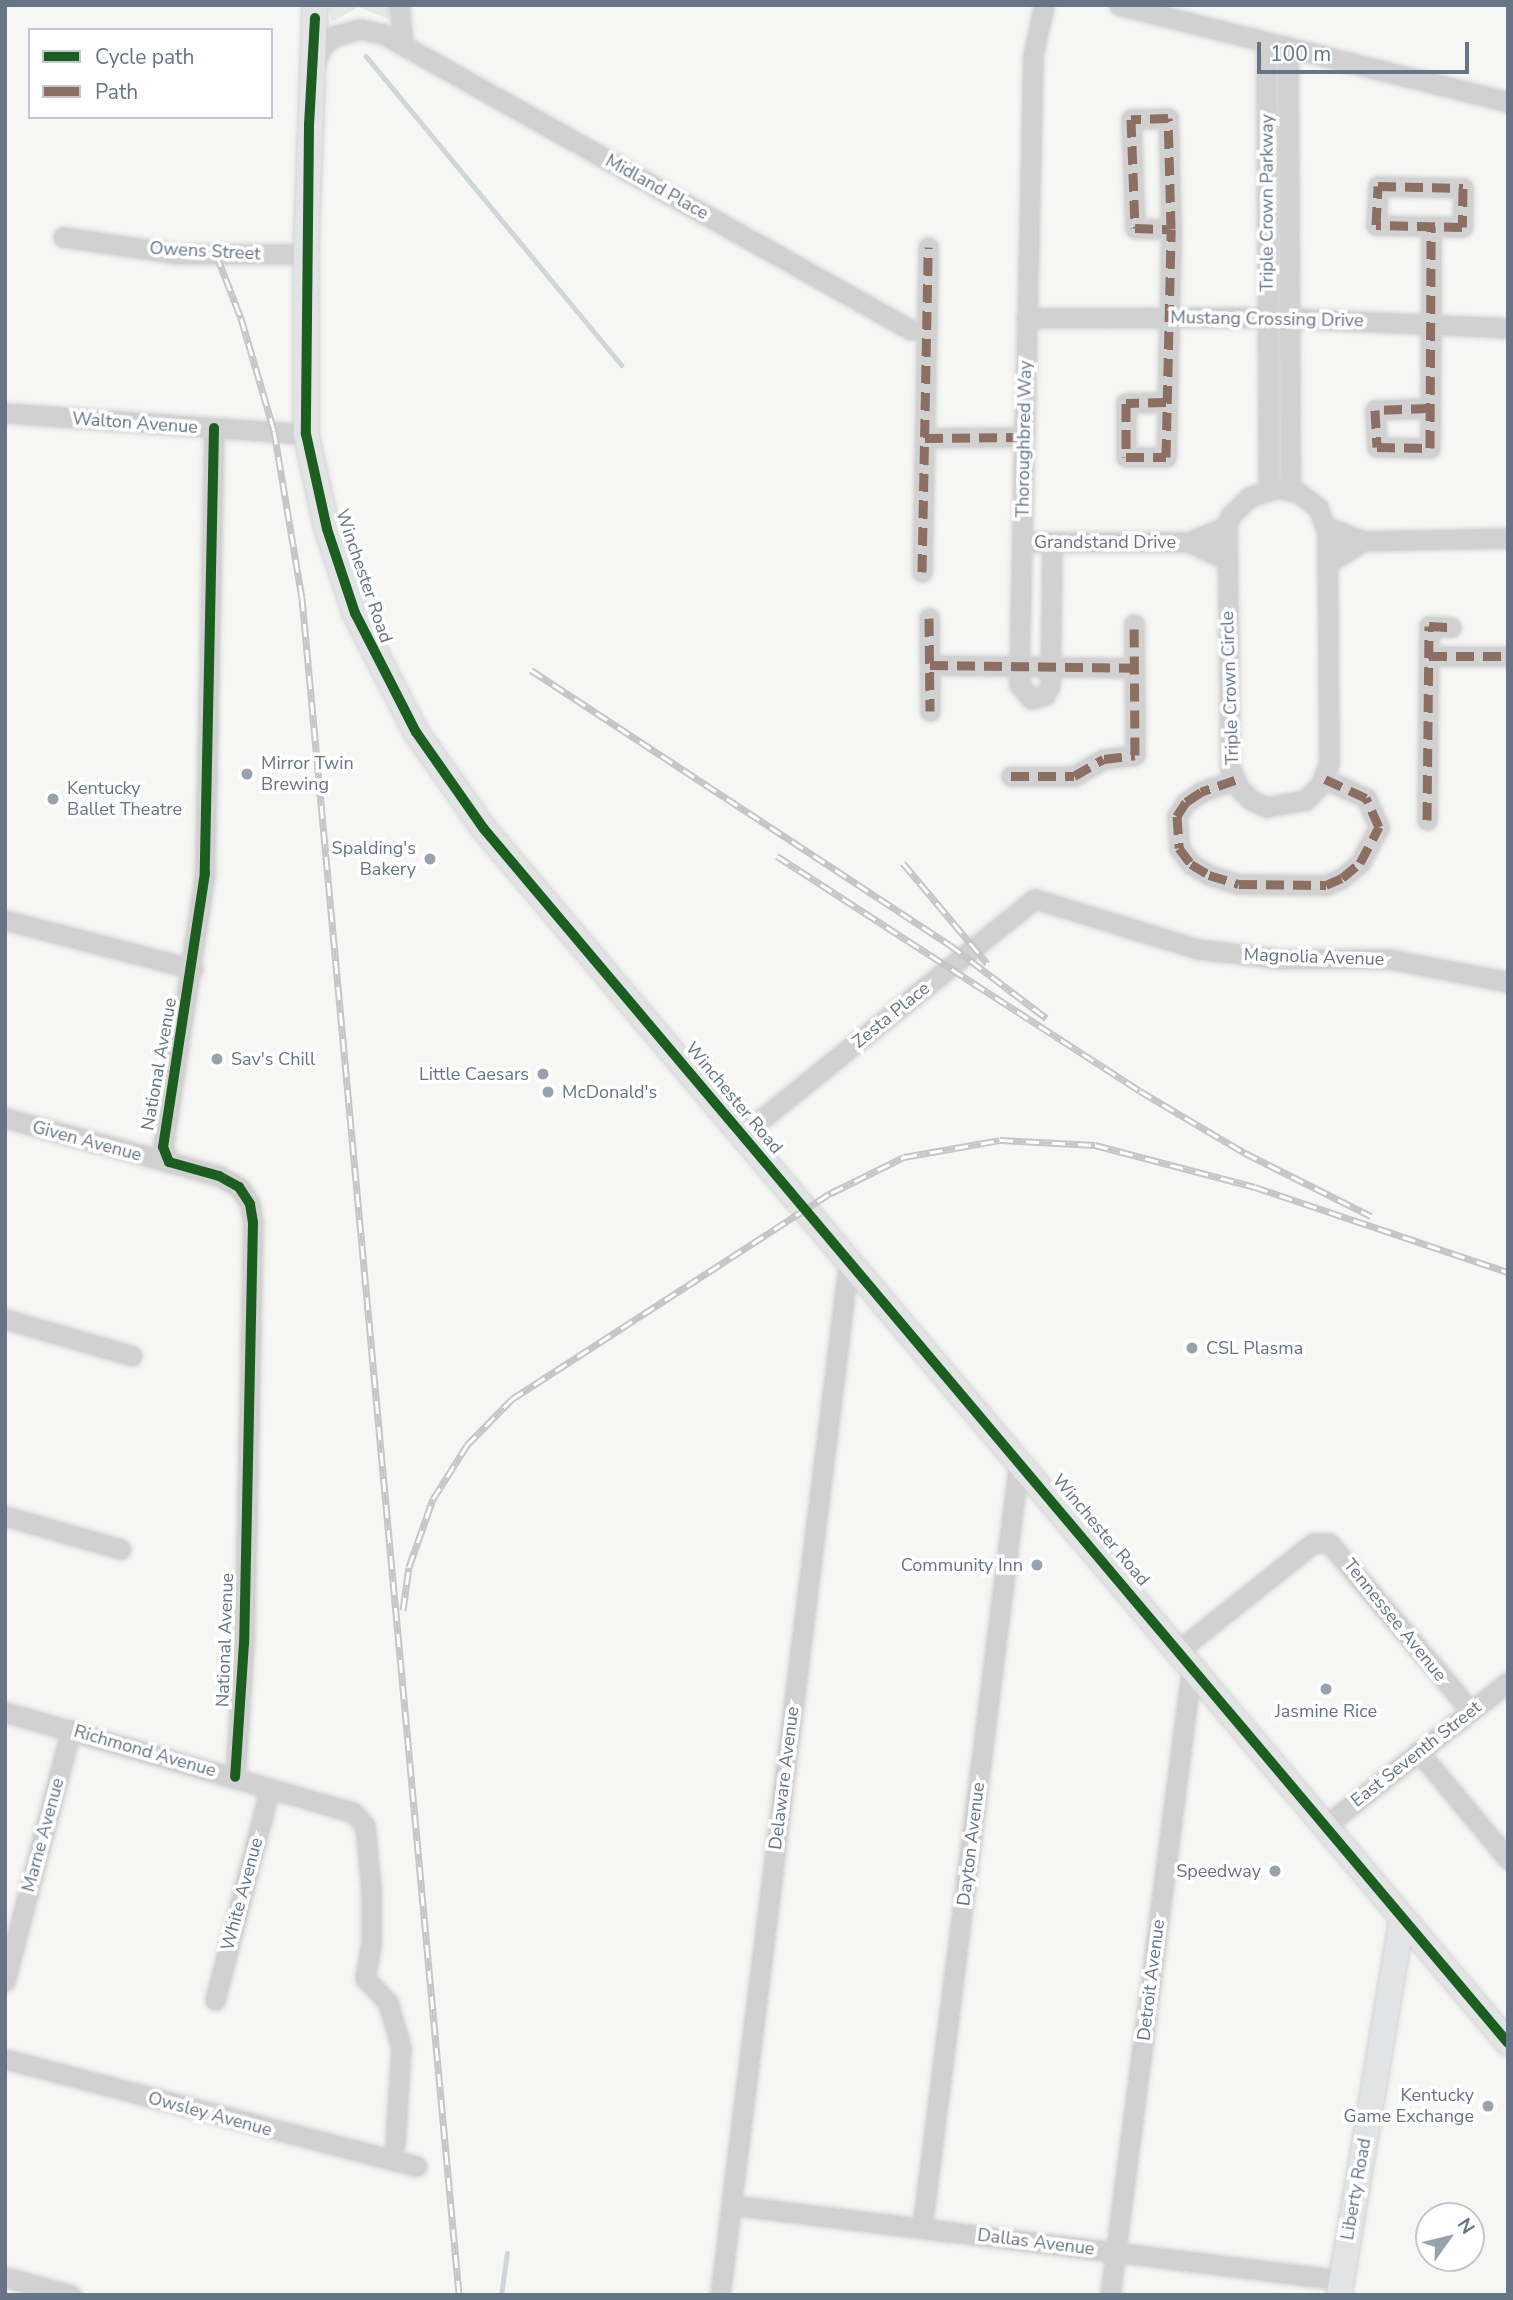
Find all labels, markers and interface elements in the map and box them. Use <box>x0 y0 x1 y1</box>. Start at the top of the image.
legend <box>28 28 273 119</box>
scale bar <box>1261 28 1473 72</box>
text: 100 m <box>1270 40 1331 68</box>
text: Cycle path <box>95 43 194 71</box>
text: Path <box>95 78 138 106</box>
street label: Triple Crown Parkway <box>1256 114 1278 292</box>
street label: Midland Place <box>602 150 712 224</box>
street label: Owens Street <box>149 237 261 265</box>
street label: Mustang Crossing Drive <box>1170 307 1364 331</box>
street label: Thoroughbred Way <box>1012 360 1036 518</box>
street label: Walton Avenue <box>71 408 199 438</box>
street label: Winchester Road <box>331 506 397 646</box>
street label: Grandstand Drive <box>1034 531 1176 553</box>
street label: Triple Crown Circle <box>1217 611 1243 765</box>
place label: Mirror Twin Brewing <box>261 753 354 796</box>
marker: Mirror Twin Brewing <box>239 766 255 782</box>
place label: Kentucky Ballet Theatre <box>67 778 182 820</box>
marker: Kentucky Ballet Theatre <box>45 791 61 807</box>
place label: Spalding's Bakery <box>332 838 416 880</box>
marker: Spalding's Bakery <box>422 851 438 867</box>
street label: Magnolia Avenue <box>1243 944 1385 970</box>
street label: Zesta Place <box>848 977 934 1053</box>
street label: National Avenue <box>137 996 181 1132</box>
street label: Winchester Road <box>681 1038 787 1158</box>
place label: Sav's Chill <box>231 1048 315 1070</box>
marker: Sav's Chill <box>209 1051 225 1067</box>
place label: Little Caesars <box>419 1063 529 1085</box>
marker: Little Caesars <box>535 1066 551 1082</box>
place label: McDonald's <box>562 1081 657 1103</box>
marker: McDonald's <box>540 1084 556 1100</box>
street label: Given Avenue <box>30 1116 144 1166</box>
place label: CSL Plasma <box>1206 1337 1303 1359</box>
marker: CSL Plasma <box>1184 1340 1200 1356</box>
street label: Winchester Road <box>1048 1470 1154 1590</box>
place label: Community Inn <box>901 1554 1023 1576</box>
street label: Tennessee Avenue <box>1339 1554 1451 1686</box>
marker: Community Inn <box>1029 1557 1045 1573</box>
street label: National Avenue <box>212 1573 238 1707</box>
marker: Jasmine Rice <box>1318 1681 1334 1697</box>
street label: East Seventh Street <box>1347 1697 1485 1811</box>
place label: Jasmine Rice <box>1275 1700 1377 1722</box>
street label: Delaware Avenue <box>765 1705 803 1851</box>
street label: Richmond Avenue <box>71 1720 219 1782</box>
street label: Marne Avenue <box>17 1776 69 1894</box>
street label: Dayton Avenue <box>953 1781 989 1907</box>
street label: White Avenue <box>217 1835 267 1953</box>
place label: Speedway <box>1176 1860 1261 1882</box>
marker: Speedway <box>1267 1863 1283 1879</box>
street label: Detroit Avenue <box>1133 1918 1169 2042</box>
place label: Kentucky Game Exchange <box>1344 2085 1474 2128</box>
street label: Owsley Avenue <box>146 2087 274 2141</box>
marker: Kentucky Game Exchange <box>1480 2098 1496 2114</box>
street label: Liberty Road <box>1336 2136 1376 2242</box>
north arrow <box>1415 2202 1485 2272</box>
text: N <box>1451 2213 1481 2240</box>
street label: Dallas Avenue <box>976 2224 1096 2260</box>

